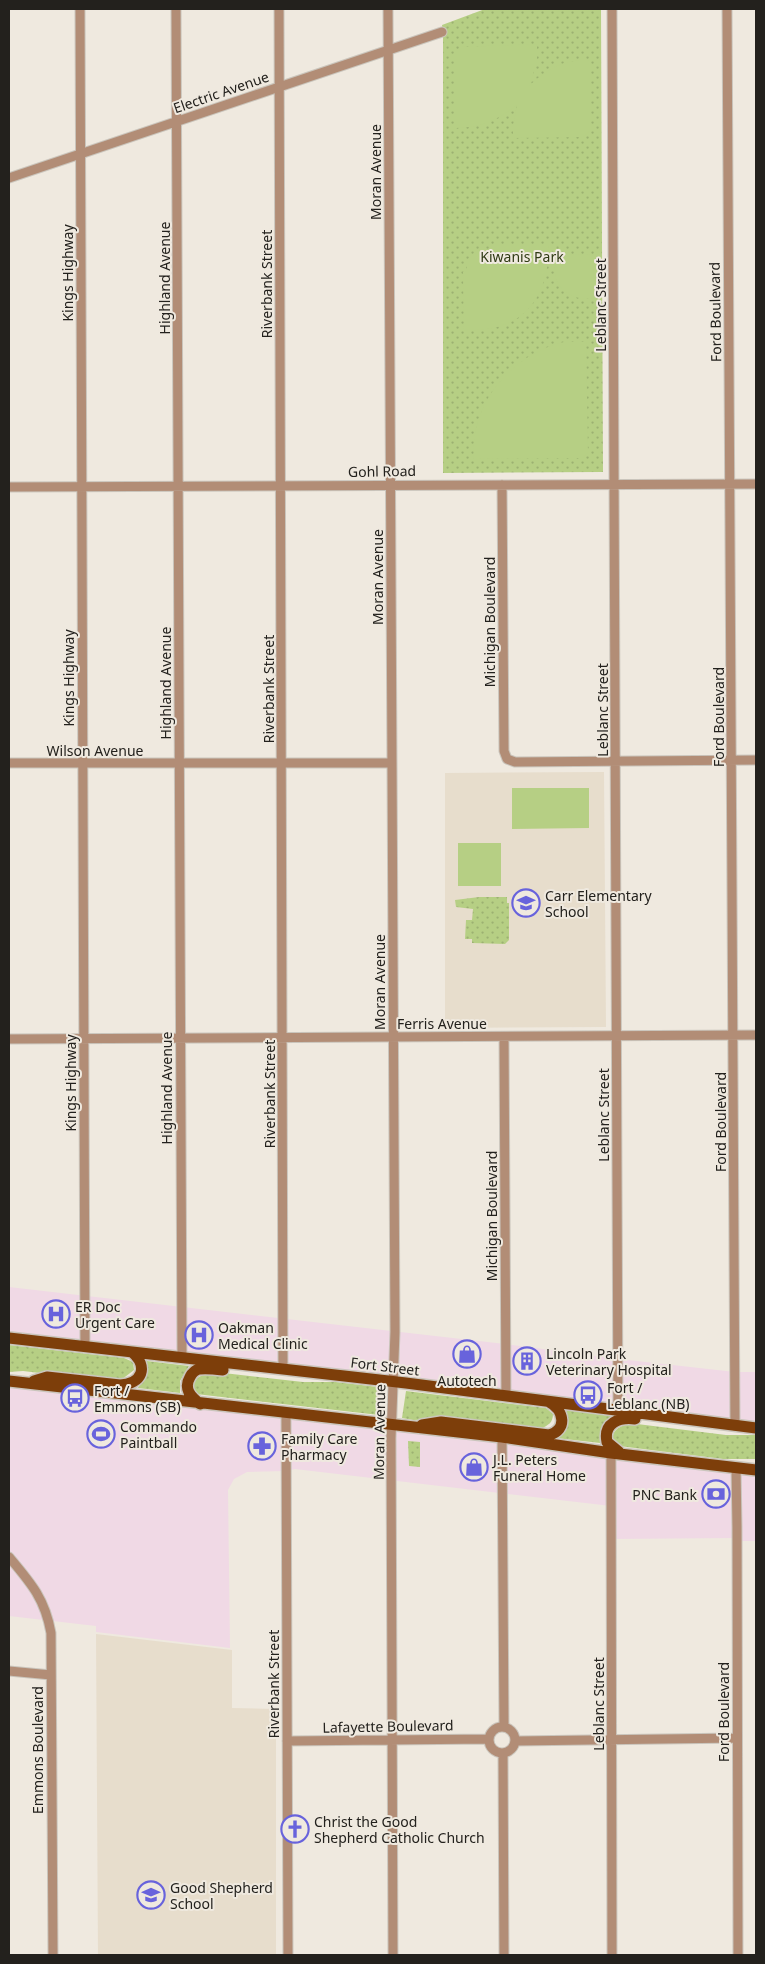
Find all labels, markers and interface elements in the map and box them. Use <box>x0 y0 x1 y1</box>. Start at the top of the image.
street label: Electric Avenue <box>171 67 271 117</box>
street label: Moran Avenue <box>366 124 385 220</box>
street label: Highland Avenue <box>155 222 174 334</box>
street label: Kings Highway <box>58 224 77 322</box>
street label: Riverbank Street <box>257 230 276 338</box>
park label: Kiwanis Park <box>480 247 564 266</box>
street label: Leblanc Street <box>591 258 610 352</box>
street label: Ford Boulevard <box>705 262 725 362</box>
street label: Gohl Road <box>348 461 416 481</box>
street label: Moran Avenue <box>368 529 387 625</box>
street label: Michigan Boulevard <box>480 557 499 687</box>
street label: Highland Avenue <box>156 627 175 739</box>
street label: Kings Highway <box>59 629 78 727</box>
street label: Riverbank Street <box>259 635 278 743</box>
street label: Leblanc Street <box>593 663 612 757</box>
street label: Ford Boulevard <box>709 667 728 767</box>
street label: Wilson Avenue <box>47 741 144 760</box>
place label: Carr Elementary School <box>545 886 653 921</box>
school or university icon: Carr Elementary School <box>511 888 541 918</box>
street label: Moran Avenue <box>370 934 389 1030</box>
street label: Ferris Avenue <box>397 1014 487 1033</box>
street label: Highland Avenue <box>157 1032 176 1144</box>
street label: Kings Highway <box>61 1034 80 1132</box>
street label: Riverbank Street <box>260 1040 279 1148</box>
street label: Leblanc Street <box>594 1068 613 1162</box>
street label: Ford Boulevard <box>711 1072 730 1172</box>
street label: Michigan Boulevard <box>482 1151 501 1281</box>
place label: ER Doc Urgent Care <box>75 1297 155 1332</box>
hospital icon: ER Doc Urgent Care <box>41 1299 71 1329</box>
place label: Oakman Medical Clinic <box>218 1318 308 1353</box>
hospital icon: Oakman Medical Clinic <box>184 1320 214 1350</box>
shop icon: Autotech <box>452 1339 482 1369</box>
place label: Lincoln Park Veterinary Hospital <box>546 1344 672 1379</box>
building icon: Lincoln Park Veterinary Hospital <box>512 1346 542 1376</box>
street label: Fort Street <box>349 1352 421 1380</box>
place label: Autotech <box>437 1371 497 1390</box>
place label: Fort / Leblanc (NB) <box>607 1378 689 1413</box>
bus stop icon: Fort / Leblanc (NB) <box>573 1380 603 1410</box>
place label: Fort / Emmons (SB) <box>94 1381 181 1416</box>
bus stop icon: Fort / Emmons (SB) <box>60 1383 90 1413</box>
street label: Moran Avenue <box>369 1384 389 1480</box>
place label: Commando Paintball <box>120 1417 197 1452</box>
sports icon: Commando Paintball <box>86 1419 116 1449</box>
place label: Family Care Pharmacy <box>281 1429 357 1464</box>
pharmacy icon: Family Care Pharmacy <box>247 1431 277 1461</box>
place label: J.L. Peters Funeral Home <box>491 1450 586 1485</box>
shop icon: J.L. Peters Funeral Home <box>459 1452 489 1482</box>
bank icon: PNC Bank <box>701 1479 731 1509</box>
place label: PNC Bank <box>632 1485 698 1504</box>
street label: Riverbank Street <box>264 1630 283 1738</box>
street label: Leblanc Street <box>589 1657 608 1751</box>
street label: Ford Boulevard <box>714 1662 733 1762</box>
street label: Emmons Boulevard <box>28 1686 47 1814</box>
street label: Lafayette Boulevard <box>322 1715 454 1737</box>
place label: Christ the Good Shepherd Catholic Church <box>314 1812 485 1847</box>
church icon: Christ the Good Shepherd Catholic Church <box>280 1814 310 1844</box>
place label: Good Shepherd School <box>170 1878 273 1913</box>
school or university icon: Good Shepherd School <box>136 1880 166 1910</box>

